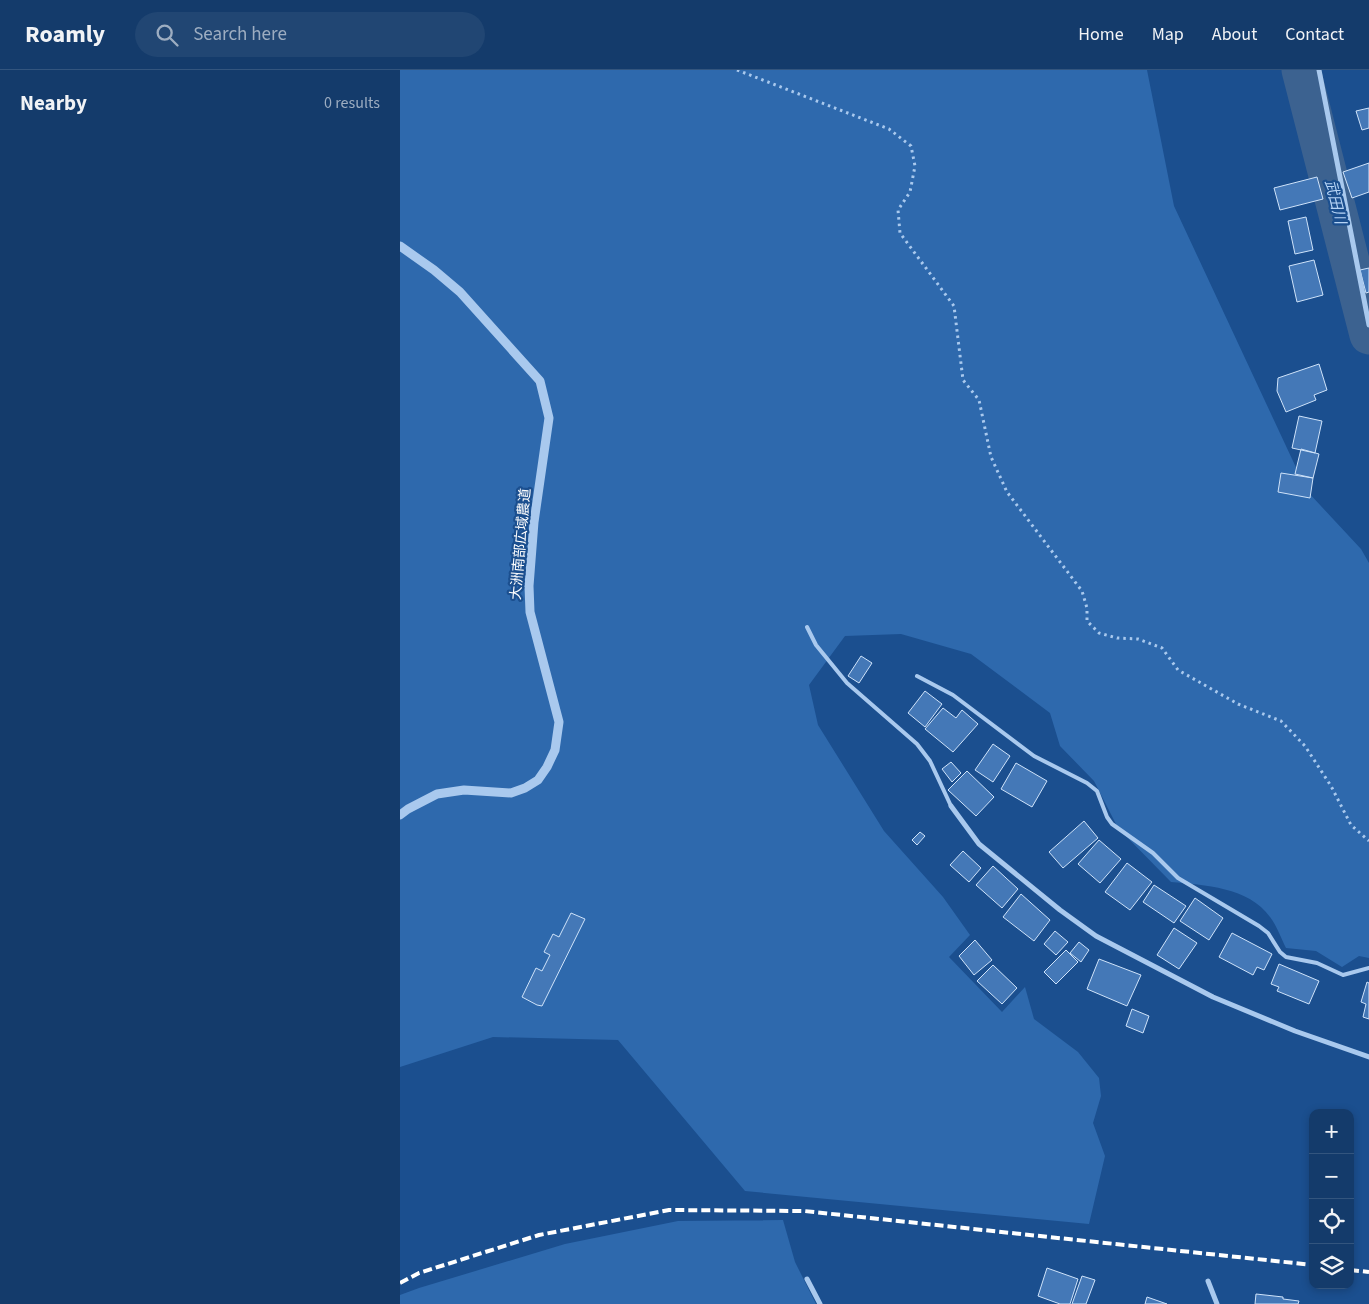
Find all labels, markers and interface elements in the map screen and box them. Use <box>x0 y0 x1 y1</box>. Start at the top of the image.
search box <box>135 12 485 57</box>
text: Roamly <box>25 17 105 52</box>
icon: search <box>153 21 181 49</box>
text: Search here <box>193 21 287 48</box>
text: Home <box>1078 22 1124 47</box>
text: Map <box>1152 22 1184 47</box>
text: About <box>1212 22 1257 47</box>
text: Contact <box>1285 22 1344 47</box>
text: Nearby <box>20 88 87 118</box>
text: 0 results <box>324 92 380 114</box>
water label: 武田川 <box>1319 178 1351 228</box>
street label: 大洲南部広域農道 <box>506 487 536 601</box>
map controls <box>1309 1109 1354 1289</box>
button: + <box>1309 1109 1354 1154</box>
button: − <box>1309 1154 1354 1199</box>
button: locate <box>1309 1199 1354 1244</box>
button: layers <box>1309 1244 1354 1289</box>

